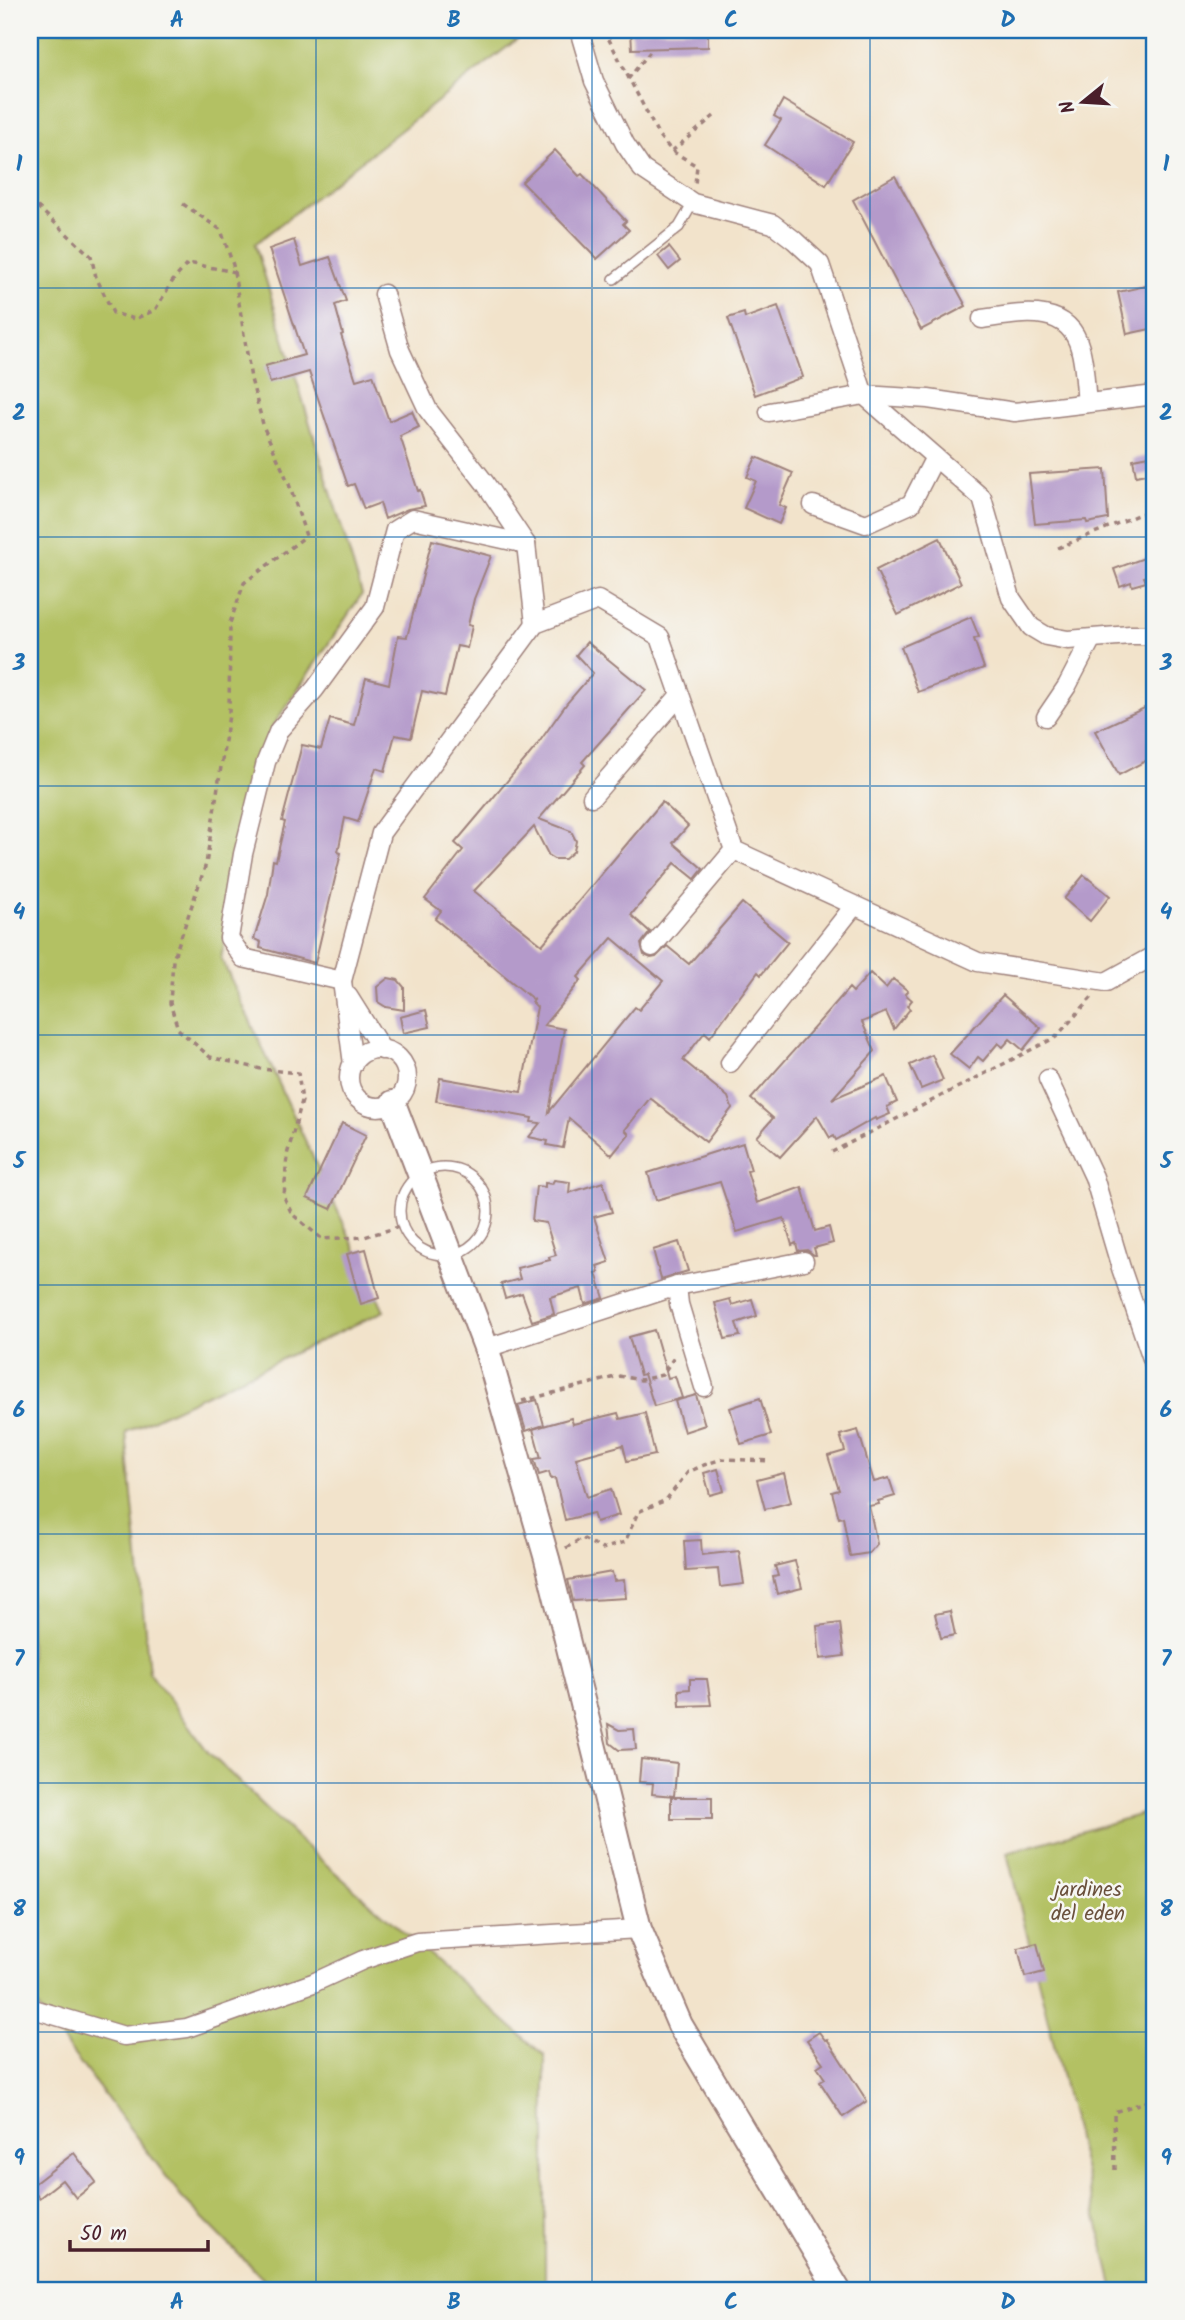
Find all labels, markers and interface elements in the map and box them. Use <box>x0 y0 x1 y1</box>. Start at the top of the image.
text: A <box>170 3 184 39</box>
text: B <box>447 3 461 39</box>
text: C <box>724 3 738 39</box>
text: D <box>1000 3 1016 39</box>
north arrow <box>1048 66 1118 136</box>
text: N <box>1053 96 1085 117</box>
text: 1 <box>16 147 23 183</box>
text: 1 <box>1163 147 1170 183</box>
text: 2 <box>12 396 26 432</box>
text: 2 <box>1159 396 1173 432</box>
text: 3 <box>12 646 26 682</box>
text: 3 <box>1159 646 1173 682</box>
text: 4 <box>13 895 26 931</box>
text: 4 <box>1160 895 1173 931</box>
text: 5 <box>12 1144 27 1180</box>
text: 5 <box>1159 1144 1174 1180</box>
text: 6 <box>13 1393 25 1429</box>
text: 6 <box>1160 1393 1172 1429</box>
text: 7 <box>14 1642 26 1678</box>
text: 7 <box>1161 1642 1173 1678</box>
park label: jardines del eden <box>1049 1874 1125 1931</box>
text: 8 <box>12 1892 26 1928</box>
text: 8 <box>1159 1892 1173 1928</box>
text: 9 <box>13 2141 25 2177</box>
text: 9 <box>1160 2141 1172 2177</box>
scale bar <box>70 2208 208 2252</box>
text: 50 m <box>80 2218 127 2251</box>
text: A <box>170 2285 184 2320</box>
text: B <box>447 2285 461 2320</box>
text: C <box>724 2285 738 2320</box>
text: D <box>1000 2285 1016 2320</box>

